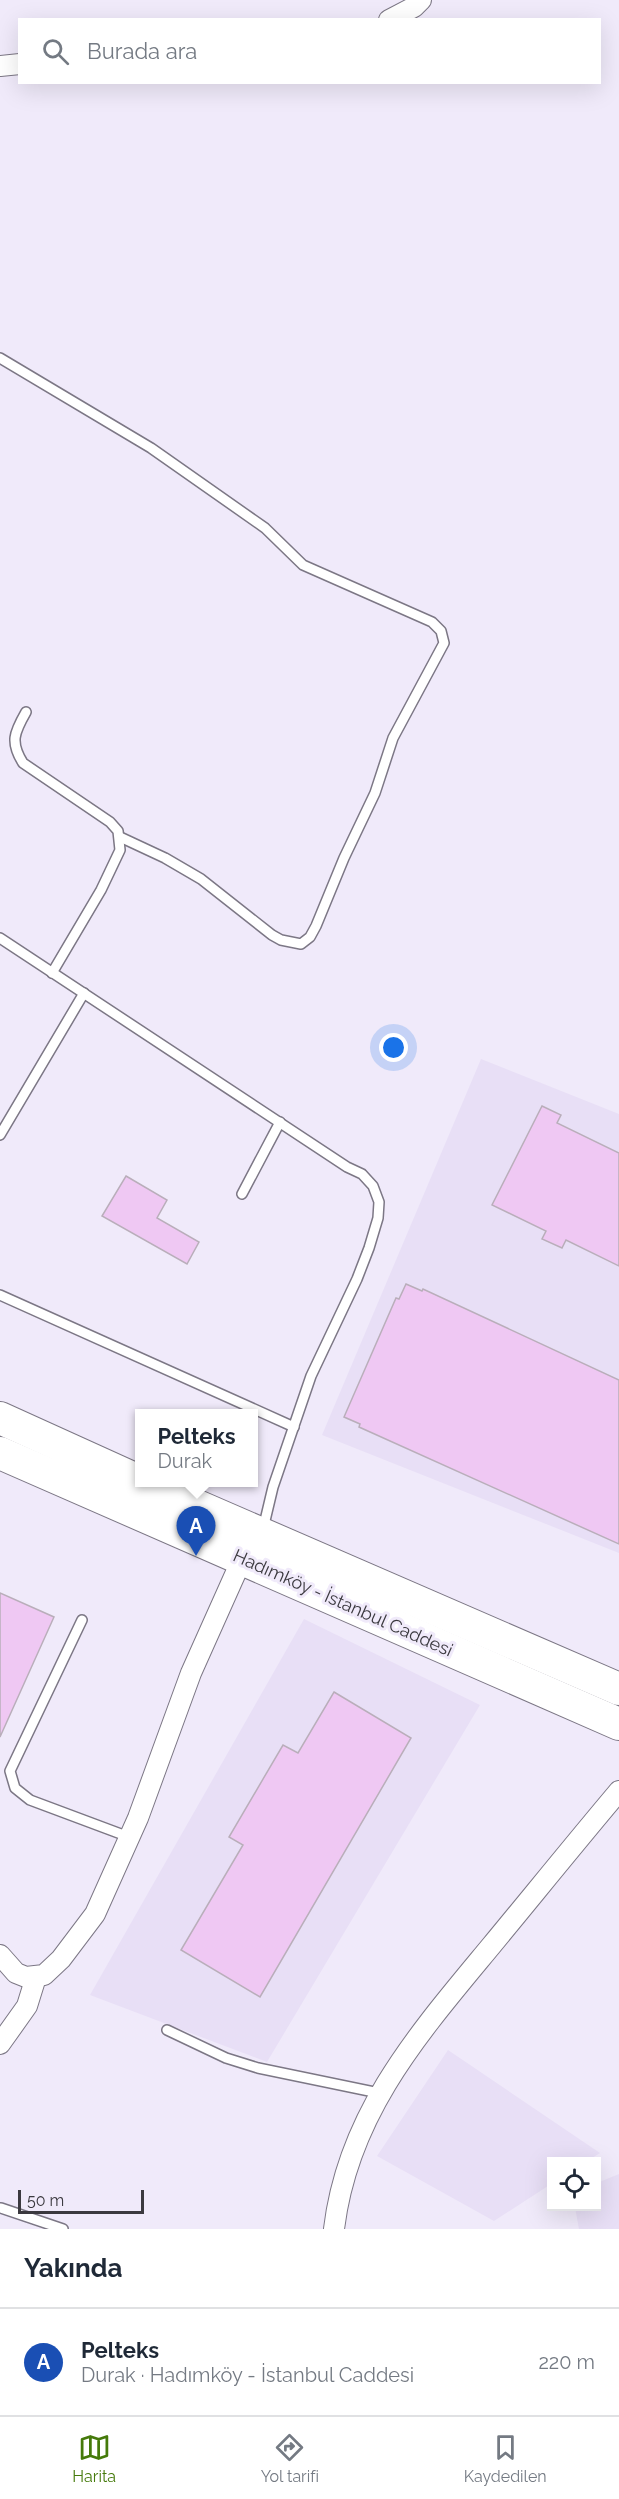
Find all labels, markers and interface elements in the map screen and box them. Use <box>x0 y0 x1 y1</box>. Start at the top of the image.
search box <box>18 18 601 84</box>
icon: search <box>39 35 72 68</box>
text: Burada ara <box>87 38 197 64</box>
your location <box>379 1033 408 1062</box>
popup <box>135 1409 258 1487</box>
text: Pelteks <box>157 1423 236 1449</box>
text: Durak <box>157 1449 212 1473</box>
pin: A <box>176 1506 216 1556</box>
street label: Hadımköy - İstanbul Caddesi <box>230 1545 456 1661</box>
map controls <box>547 2157 601 2211</box>
button: locate <box>547 2157 601 2211</box>
scale bar <box>18 2187 144 2214</box>
text: 50 m <box>27 2191 64 2210</box>
text: Yakında <box>24 2253 122 2283</box>
text: Pelteks <box>81 2337 159 2363</box>
text: A <box>37 2350 50 2374</box>
text: 220 m <box>538 2350 595 2374</box>
text: Durak · Hadımköy - İstanbul Caddesi <box>81 2363 414 2387</box>
tab: Harita <box>72 2431 116 2486</box>
tab: Yol tarifi <box>261 2431 319 2486</box>
tab: Kaydedilen <box>464 2431 547 2486</box>

